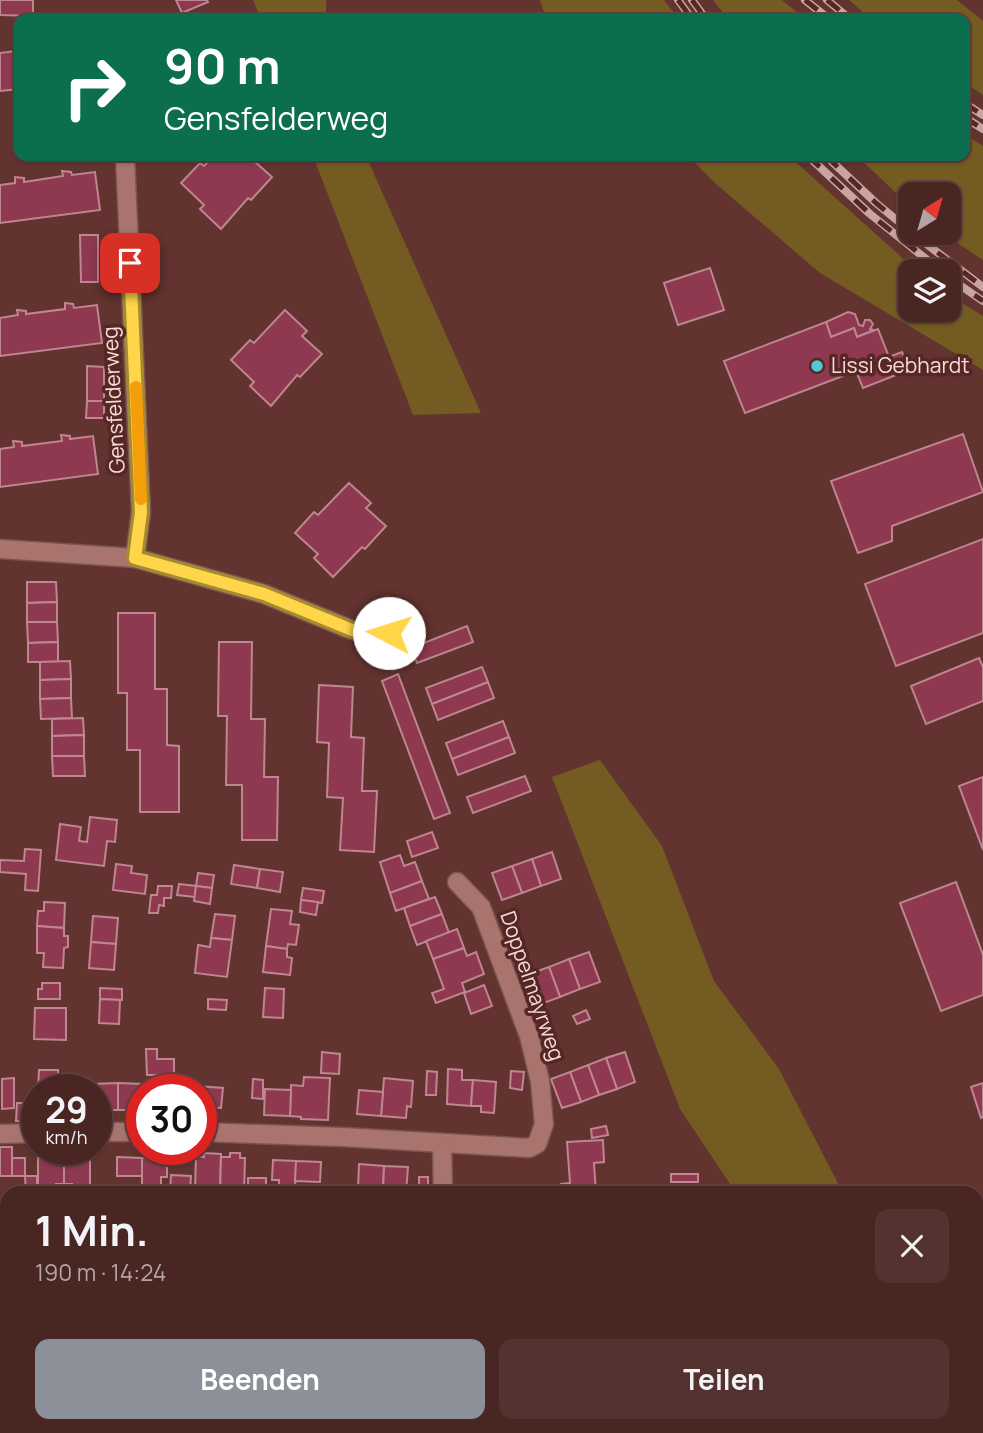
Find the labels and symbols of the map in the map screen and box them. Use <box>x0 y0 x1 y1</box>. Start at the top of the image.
north arrow <box>898 182 961 245</box>
pin <box>100 233 160 293</box>
street label: Gensfelderweg <box>95 326 131 474</box>
place label: Lissi Gebhardt <box>831 351 970 379</box>
marker: Lissi Gebhardt <box>809 358 825 374</box>
position arrow <box>352 596 426 670</box>
street label: Doppelmayrweg <box>494 907 572 1064</box>
speed limit sign: 30 <box>126 1074 217 1165</box>

